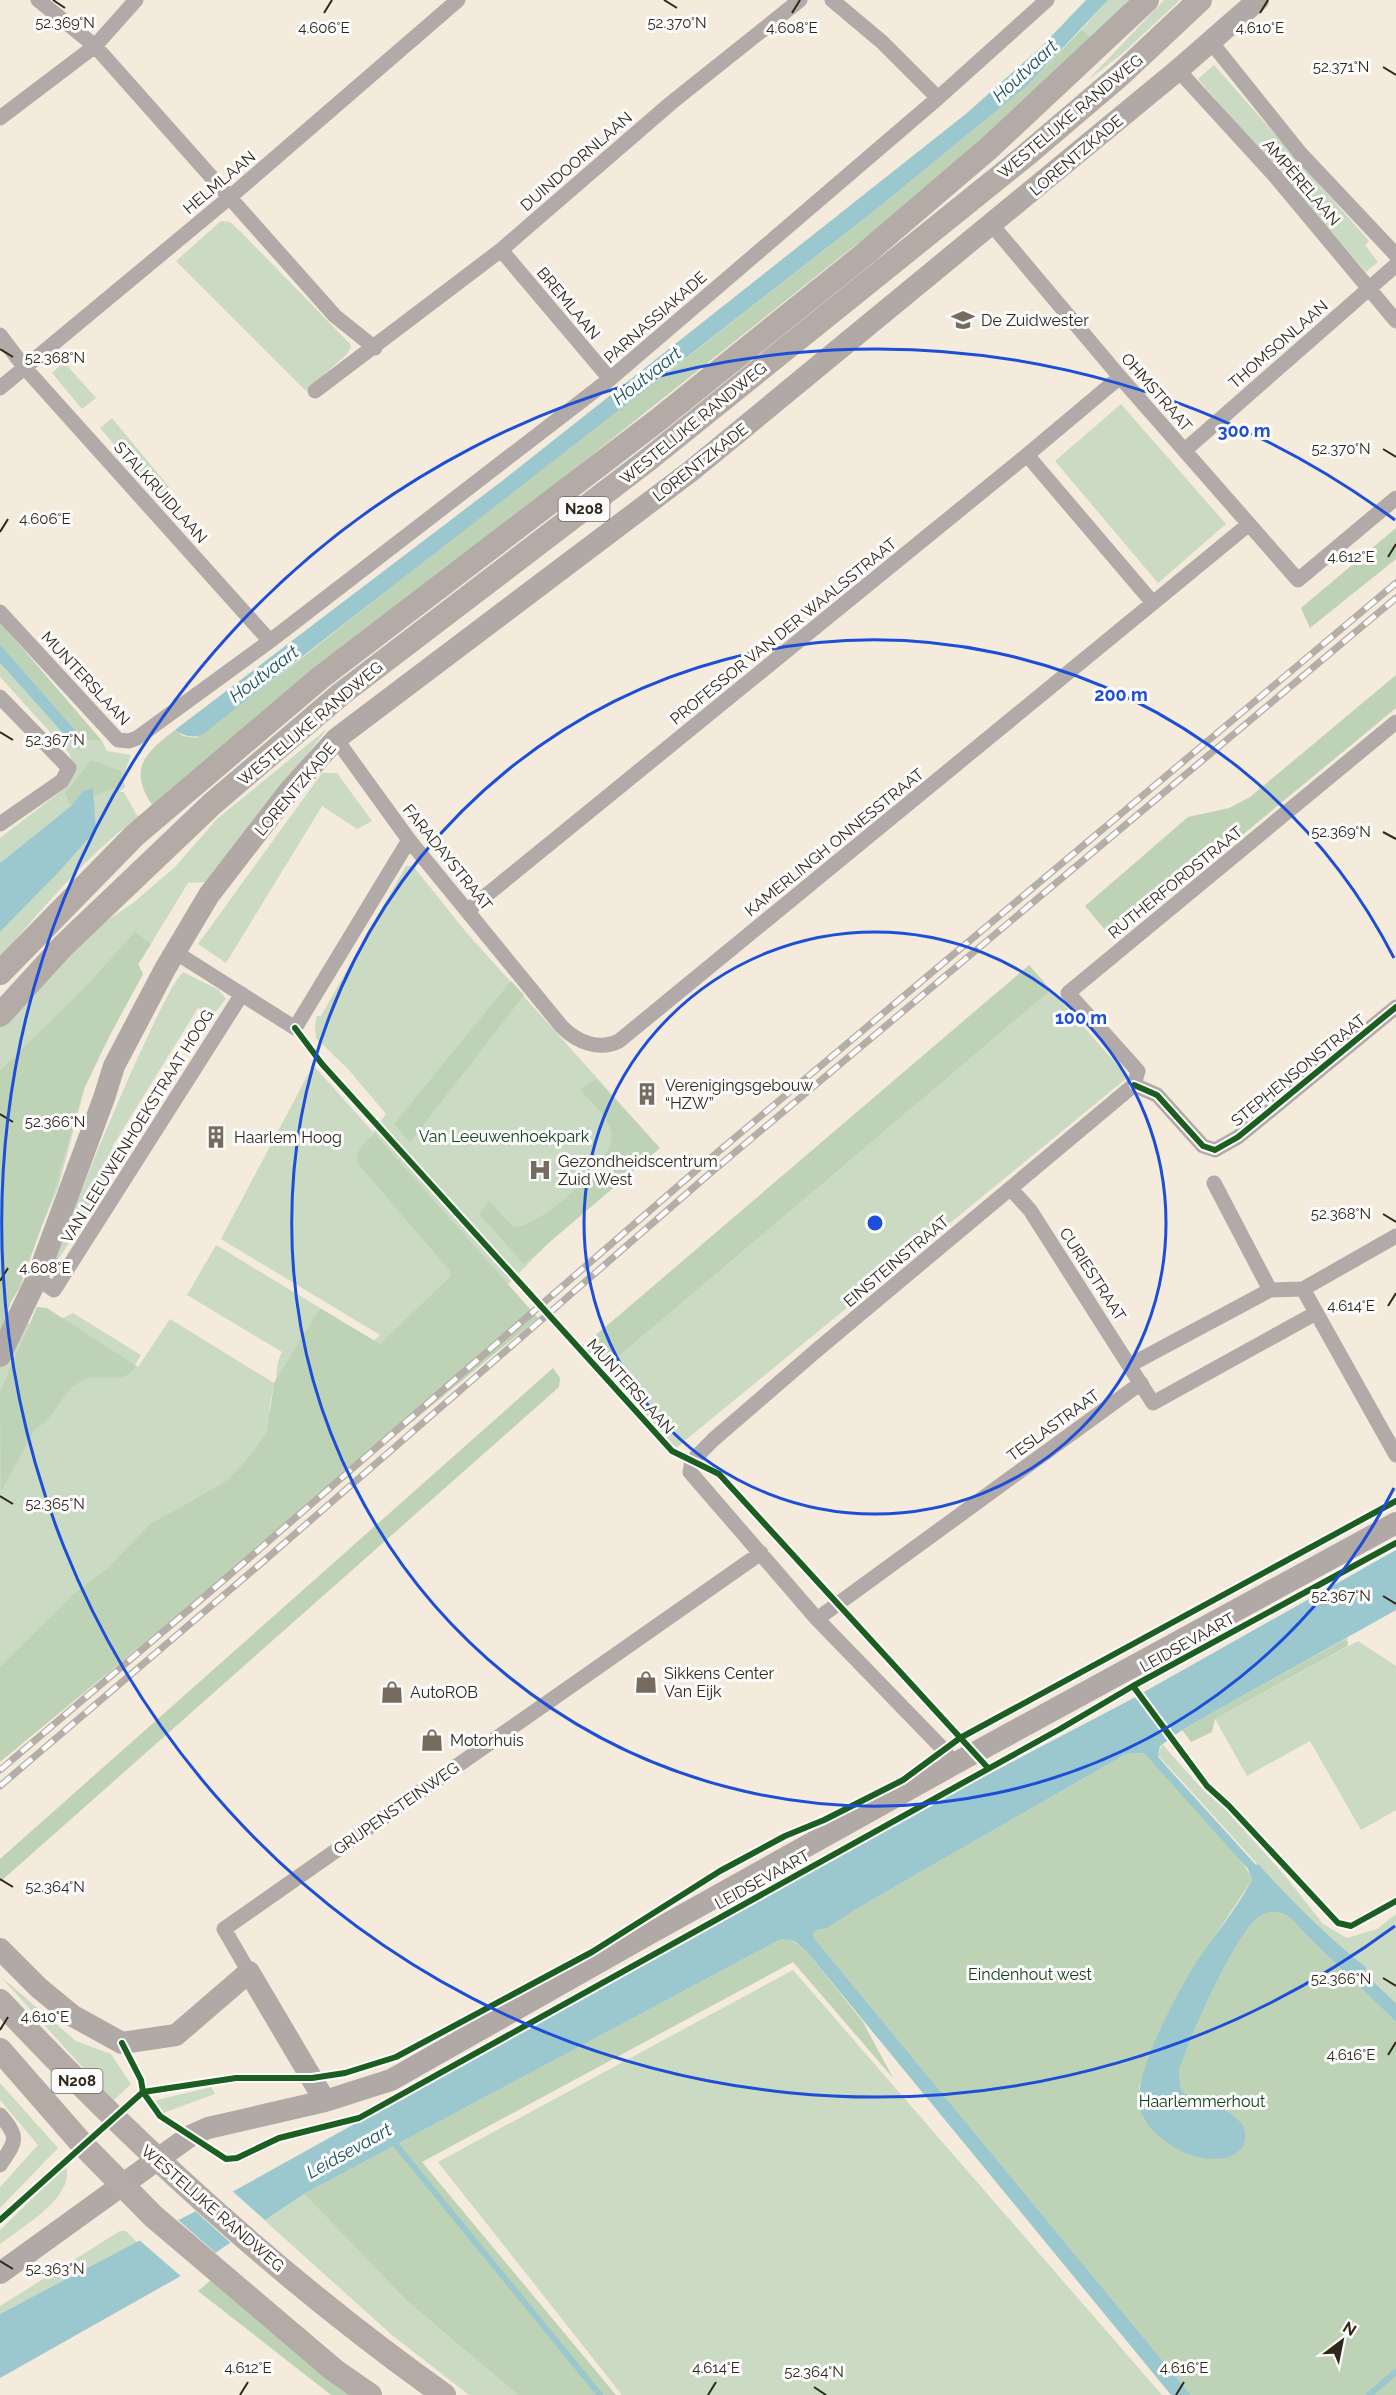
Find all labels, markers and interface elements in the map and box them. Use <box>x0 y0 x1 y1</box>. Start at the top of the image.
text: 52.369°N <box>35 14 95 32</box>
text: 52.370°N <box>647 14 707 32</box>
text: 4.606°E <box>298 19 350 37</box>
text: 4.608°E <box>766 19 818 37</box>
text: 4.610°E <box>1236 19 1284 37</box>
water label: Houtvaart <box>988 35 1062 106</box>
street label: WESTELIJKE RANDWEG <box>994 50 1147 182</box>
text: 52.371°N <box>1313 58 1369 76</box>
street label: DUINDOORNLAAN <box>517 108 636 215</box>
street label: LORENTZKADE <box>1026 111 1127 200</box>
street label: AMPÈRELAAN <box>1259 135 1345 229</box>
street label: HELMLAAN <box>179 147 259 218</box>
street label: BREMLAAN <box>533 263 604 343</box>
street label: PARNASSIAKADE <box>600 267 711 367</box>
street label: THOMSONLAAN <box>1225 296 1332 393</box>
school or university icon: De Zuidwester <box>950 307 976 333</box>
place label: De Zuidwester <box>981 311 1089 330</box>
water label: Houtvaart <box>608 342 685 409</box>
text: 52.368°N <box>25 349 85 367</box>
street label: OHMSTRAAT <box>1117 349 1196 436</box>
street label: WESTELIJKE RANDWEG <box>616 358 770 488</box>
street label: LORENTZKADE <box>649 419 752 505</box>
text: 300 m <box>1217 420 1271 441</box>
street label: STALKRUIDLAAN <box>110 438 211 547</box>
text: 52.370°N <box>1311 440 1371 458</box>
road number: N208 <box>558 497 610 521</box>
text: 4.606°E <box>19 510 71 528</box>
street label: PROFESSOR VAN DER WAALSSTRAAT <box>666 534 901 729</box>
text: 4.612°E <box>1327 548 1375 566</box>
street label: MUNTERSLAAN <box>37 627 134 729</box>
water label: Houtvaart <box>225 641 303 706</box>
street label: WESTELIJKE RANDWEG <box>234 657 387 789</box>
text: 200 m <box>1094 684 1148 705</box>
text: 52.367°N <box>25 731 85 749</box>
street label: LORENTZKADE <box>251 739 340 840</box>
street label: KAMERLINGH ONNESSTRAAT <box>741 764 928 920</box>
street label: FARADAYSTRAAT <box>399 800 496 914</box>
street label: RUTHERFORDSTRAAT <box>1104 822 1247 942</box>
text: 52.369°N <box>1311 823 1371 841</box>
street label: VAN LEEUWENHOEKSTRAAT HOOG <box>57 1006 217 1247</box>
text: 100 m <box>1055 1007 1107 1028</box>
street label: STEPHENSONSTRAAT <box>1227 1010 1369 1130</box>
place label: Verenigingsgebouw “HZW” <box>665 1076 813 1113</box>
building icon: Verenigingsgebouw “HZW” <box>634 1081 660 1107</box>
text: 52.366°N <box>25 1113 85 1131</box>
building icon: Haarlem Hoog <box>203 1124 229 1150</box>
park label: Van Leeuwenhoekpark <box>419 1127 590 1146</box>
place label: Haarlem Hoog <box>234 1128 342 1147</box>
place label: Gezondheidscentrum Zuid West <box>558 1152 718 1189</box>
hospital icon: Gezondheidscentrum Zuid West <box>527 1157 553 1183</box>
text: 52.368°N <box>1311 1205 1371 1223</box>
street label: EINSTEINSTRAAT <box>840 1212 953 1311</box>
centre of rings <box>865 1213 885 1233</box>
street label: CURIESTRAAT <box>1055 1224 1130 1325</box>
text: 4.608°E <box>19 1259 71 1277</box>
text: 4.614°E <box>1327 1297 1375 1315</box>
street label: MUNTERSLAAN <box>583 1335 678 1438</box>
street label: TESLASTRAAT <box>1004 1385 1103 1465</box>
text: 52.365°N <box>25 1495 85 1513</box>
text: 52.367°N <box>1311 1587 1371 1605</box>
street label: LEIDSEVAART <box>1136 1608 1238 1676</box>
place label: Sikkens Center Van Eijk <box>664 1664 774 1701</box>
shop icon: Sikkens Center Van Eijk <box>633 1669 659 1695</box>
shop icon: AutoROB <box>379 1679 405 1705</box>
place label: AutoROB <box>410 1683 478 1702</box>
shop icon: Motorhuis <box>419 1727 445 1753</box>
place label: Motorhuis <box>450 1731 524 1750</box>
street label: GRIJPENSTEINWEG <box>330 1758 463 1859</box>
street label: LEIDSEVAART <box>711 1845 813 1913</box>
text: 52.364°N <box>25 1878 85 1896</box>
park label: Eindenhout west <box>968 1965 1093 1984</box>
text: 52.366°N <box>1311 1970 1371 1988</box>
text: 4.610°E <box>21 2008 69 2026</box>
text: 4.616°E <box>1327 2046 1375 2064</box>
road number: N208 <box>52 2069 103 2093</box>
park label: Haarlemmerhout <box>1139 2092 1266 2111</box>
water label: Leidsevaart <box>303 2119 395 2182</box>
street label: WESTELIJKE RANDWEG <box>137 2141 288 2276</box>
text: 52.363°N <box>25 2260 85 2278</box>
north arrow <box>1312 2311 1372 2371</box>
text: N <box>1339 2317 1360 2340</box>
text: 4.612°E <box>224 2359 272 2377</box>
text: 4.614°E <box>692 2359 740 2377</box>
text: 4.616°E <box>1160 2359 1208 2377</box>
text: 52.364°N <box>784 2363 844 2381</box>

